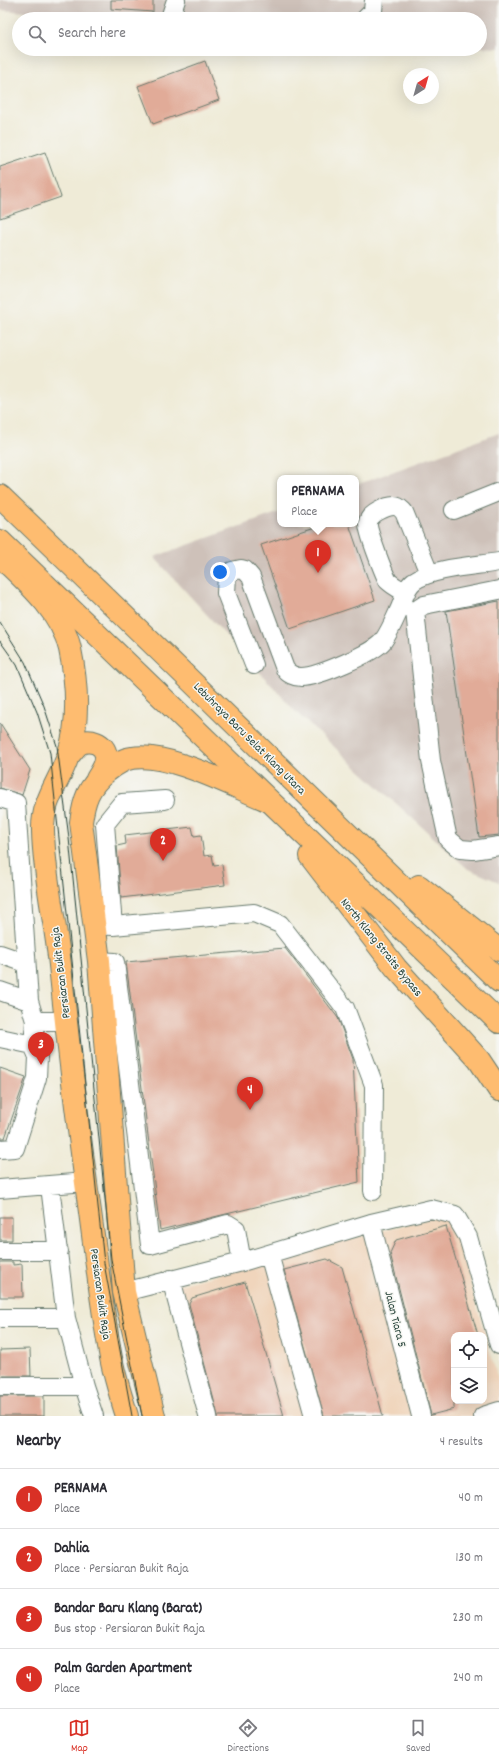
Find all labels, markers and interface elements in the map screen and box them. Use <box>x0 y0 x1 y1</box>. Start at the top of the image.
search box <box>12 12 487 56</box>
icon: search <box>26 23 48 45</box>
text: Search here <box>58 23 126 45</box>
north arrow <box>403 68 439 104</box>
popup <box>277 475 359 527</box>
text: PERNAMA <box>291 481 345 503</box>
text: Place <box>291 503 317 522</box>
pin: 1 <box>305 540 331 573</box>
your location <box>210 562 230 582</box>
street label: Lebuhraya Baru Selat Klang Utara <box>189 679 309 799</box>
pin: 2 <box>150 828 176 861</box>
street label: North Klang Straits Bypass <box>336 895 426 1001</box>
street label: Persiaran Bukit Raja <box>47 926 76 1019</box>
pin: 3 <box>28 1032 54 1065</box>
pin: 4 <box>237 1077 263 1110</box>
street label: Persiaran Bukit Raja <box>85 1248 114 1341</box>
street label: Jalan Tiara 5 <box>379 1289 410 1349</box>
map controls <box>451 1332 487 1404</box>
button: locate <box>451 1332 487 1368</box>
button: layers <box>451 1368 487 1404</box>
text: Nearby <box>16 1430 60 1454</box>
text: 4 results <box>440 1433 483 1452</box>
text: PERNAMA <box>54 1478 108 1500</box>
text: 1 <box>28 1489 30 1508</box>
text: 40 m <box>459 1489 483 1508</box>
text: Place <box>54 1500 80 1519</box>
text: Dahlia <box>54 1538 89 1560</box>
text: 2 <box>26 1549 32 1568</box>
text: 130 m <box>455 1549 483 1568</box>
text: Place · Persiaran Bukit Raja <box>54 1560 188 1579</box>
text: Bandar Baru Klang (Barat) <box>54 1598 202 1620</box>
text: 3 <box>26 1609 32 1628</box>
text: 230 m <box>453 1609 483 1628</box>
text: Bus stop · Persiaran Bukit Raja <box>54 1620 205 1639</box>
text: Palm Garden Apartment <box>54 1658 192 1680</box>
text: 4 <box>26 1669 32 1688</box>
text: 240 m <box>453 1669 483 1688</box>
text: Place <box>54 1680 80 1699</box>
tab: Map <box>68 1717 90 1757</box>
tab: Directions <box>227 1717 269 1757</box>
tab: Saved <box>406 1717 431 1757</box>

